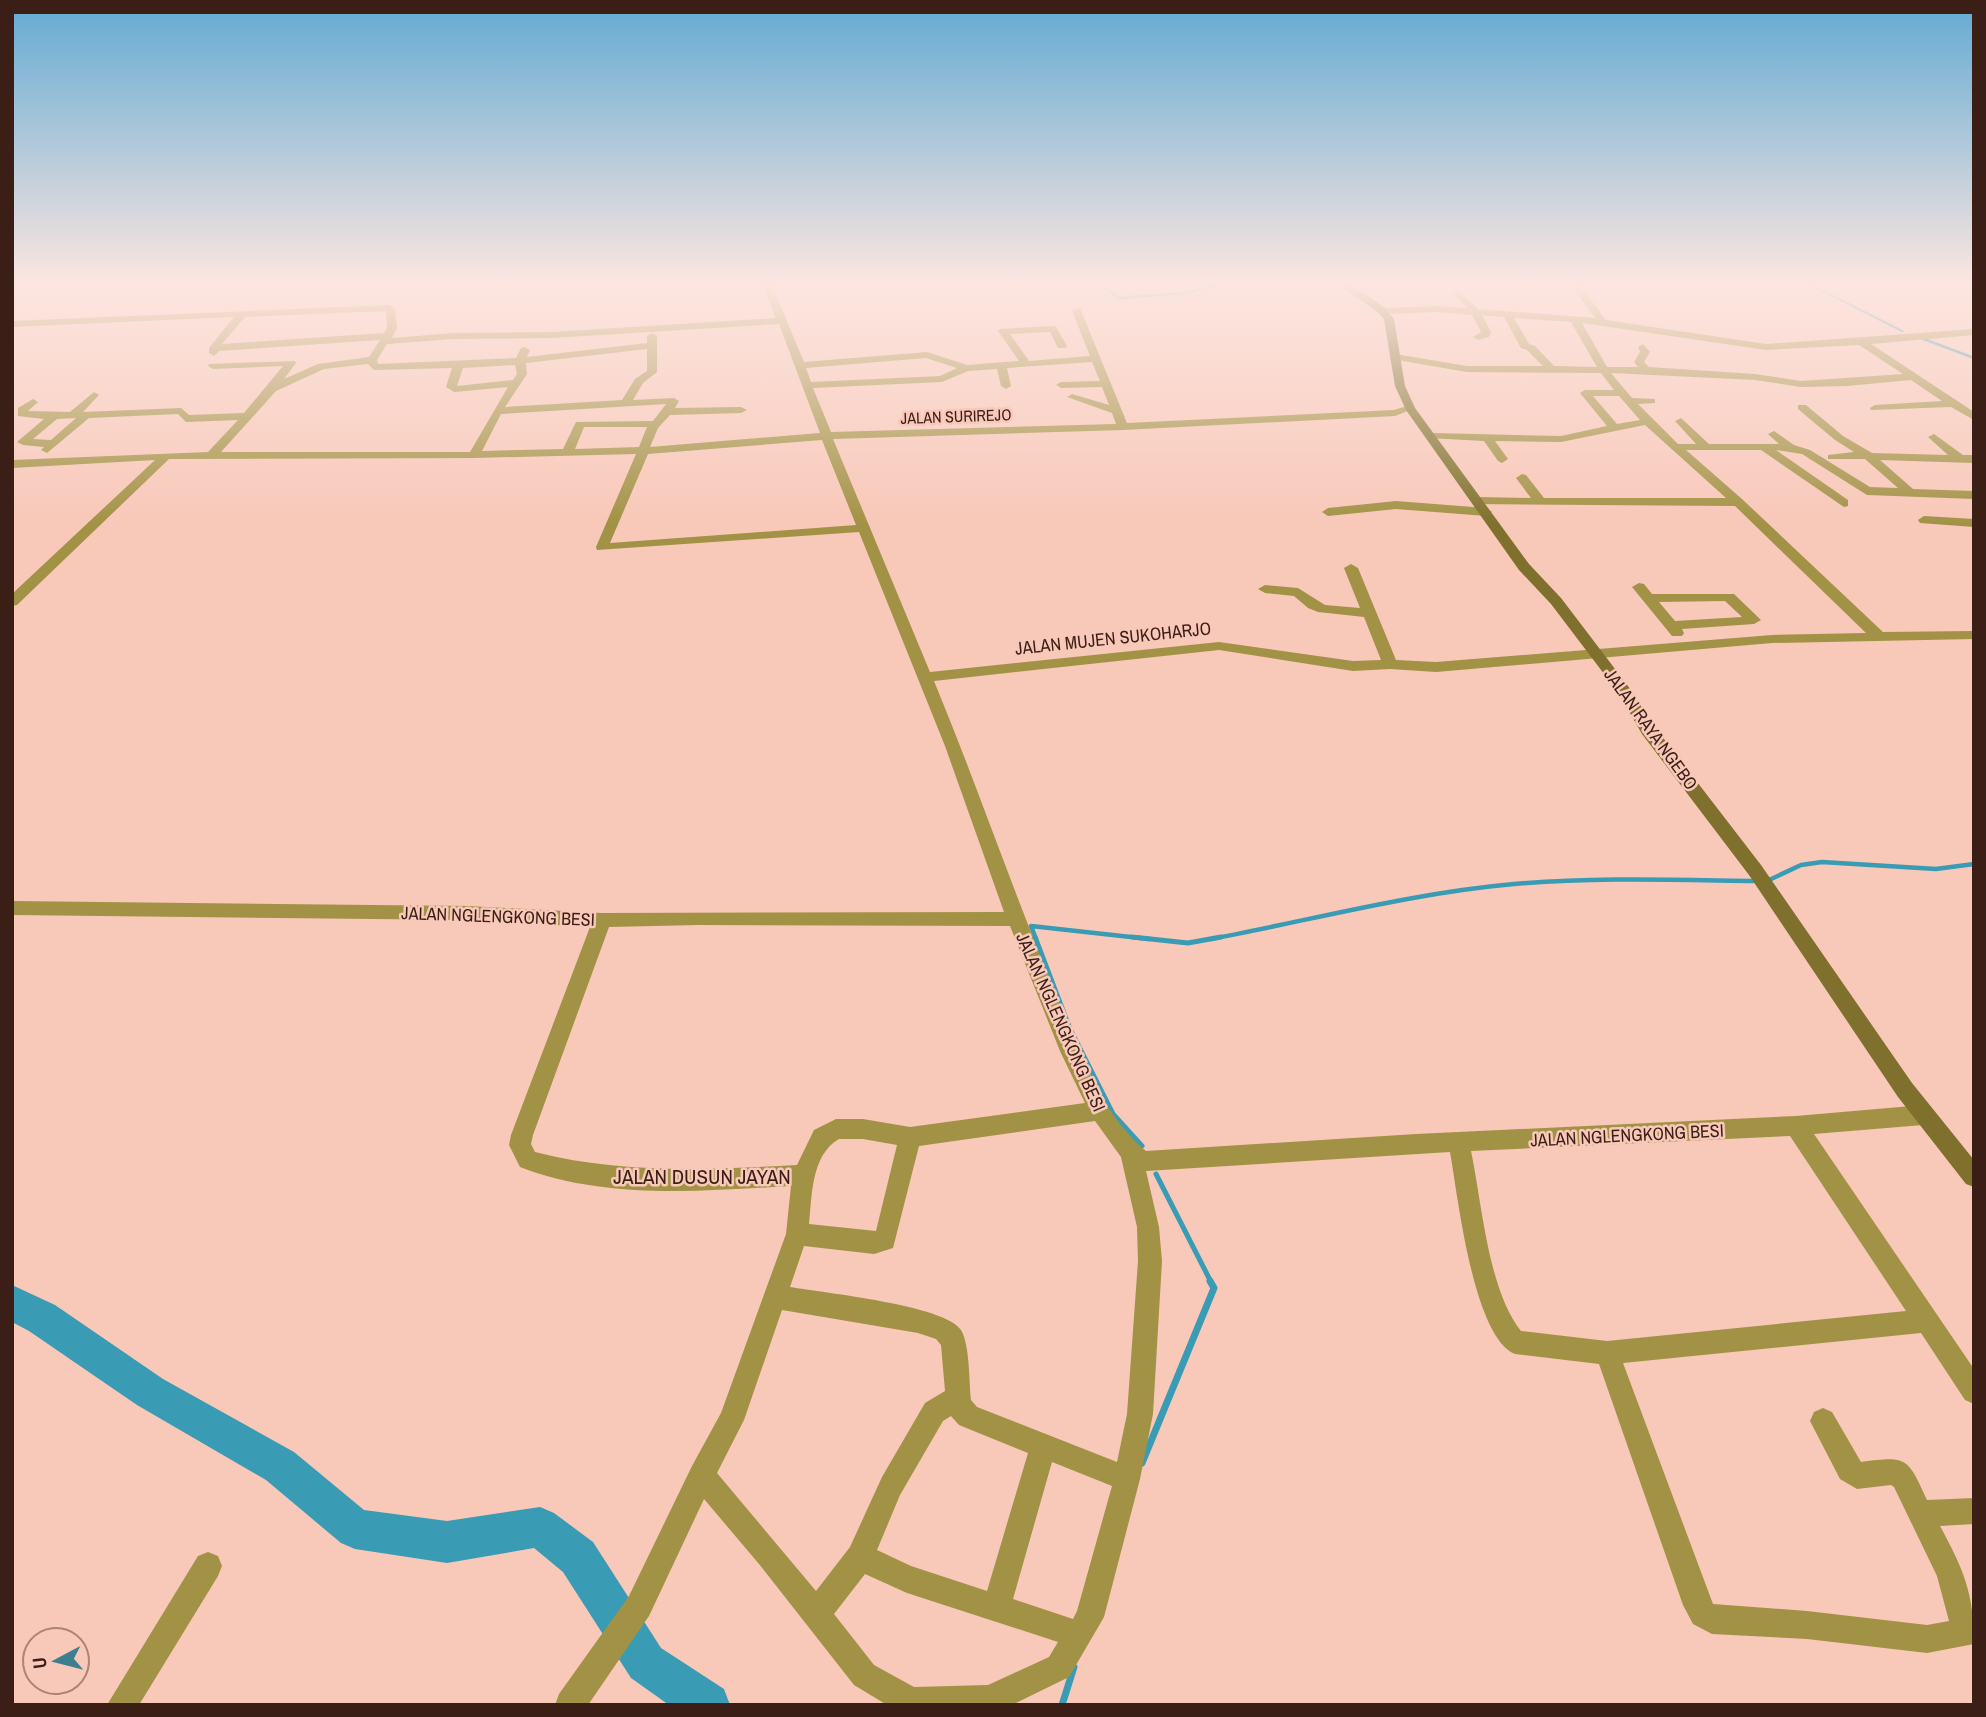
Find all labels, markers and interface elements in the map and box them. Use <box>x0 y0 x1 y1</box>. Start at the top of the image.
street label: JALAN SURIREJO <box>900 403 1012 429</box>
street label: JALAN MUJEN SUKOHARJO <box>1014 615 1212 661</box>
street label: JALAN RAYA NGEBO <box>1598 663 1704 795</box>
street label: JALAN NGLENGKONG BESI <box>401 900 595 932</box>
street label: JALAN NGLENGKONG BESI <box>1010 928 1112 1116</box>
street label: JALAN NGLENGKONG BESI <box>1530 1117 1724 1153</box>
street label: JALAN DUSUN JAYAN <box>613 1162 791 1191</box>
north arrow <box>21 1626 91 1696</box>
text: U <box>26 1656 53 1670</box>

